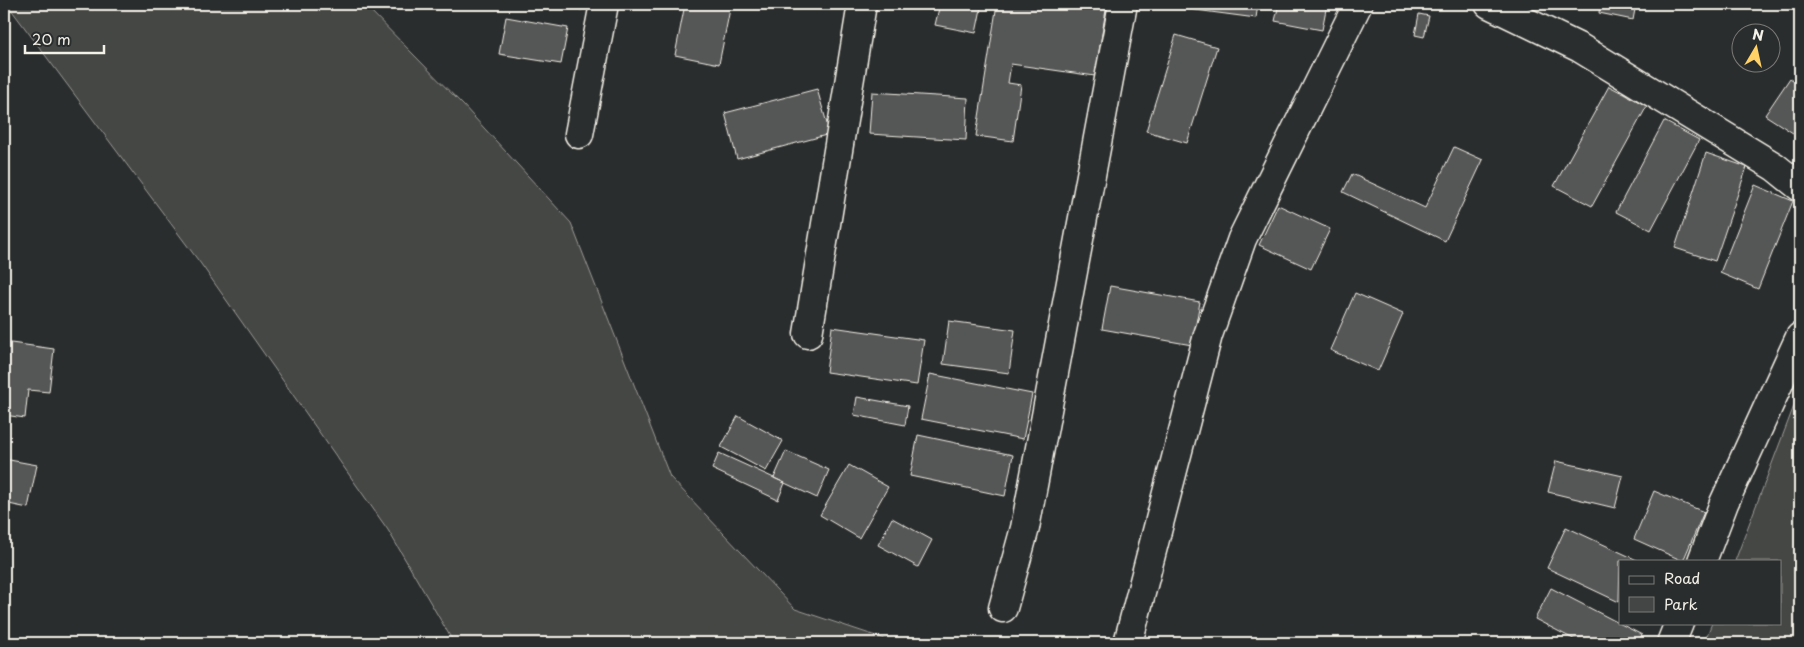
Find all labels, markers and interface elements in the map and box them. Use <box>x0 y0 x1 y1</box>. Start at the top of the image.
scale bar <box>25 22 104 54</box>
north arrow <box>1732 22 1782 72</box>
text: N <box>1751 23 1765 46</box>
text: 20 m <box>32 27 71 50</box>
legend <box>1619 560 1782 624</box>
text: Road <box>1664 566 1700 589</box>
text: Park <box>1664 592 1698 615</box>

